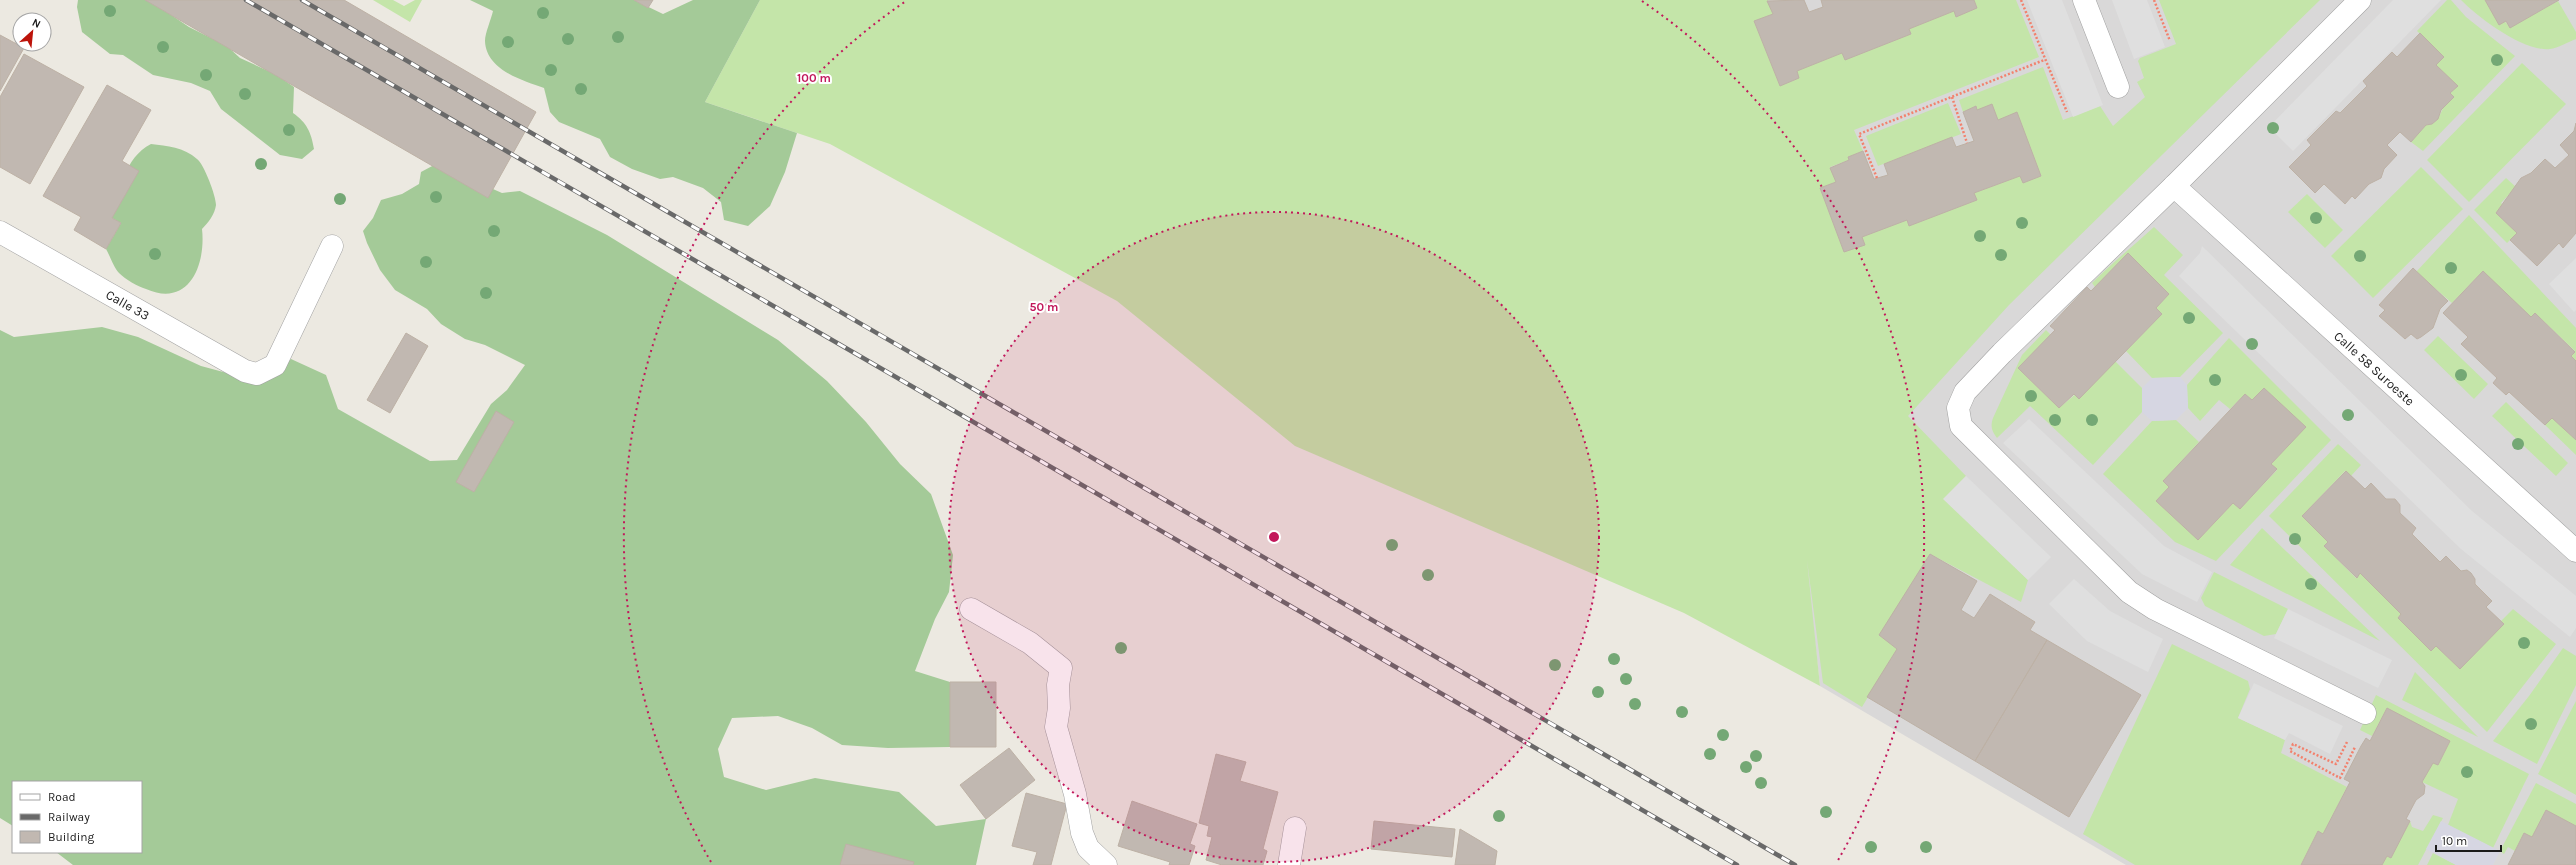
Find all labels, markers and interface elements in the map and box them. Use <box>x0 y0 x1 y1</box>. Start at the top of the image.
north arrow <box>12 12 52 52</box>
text: N <box>30 16 43 31</box>
text: 100 m <box>797 71 831 85</box>
street label: Calle 33 <box>103 287 152 323</box>
text: 50 m <box>1030 300 1059 314</box>
street label: Calle 58 Suroeste <box>2331 328 2418 409</box>
centre of rings <box>1267 530 1281 544</box>
legend <box>12 781 142 853</box>
text: Road <box>48 790 76 804</box>
text: Railway <box>48 810 90 824</box>
scale bar <box>2436 827 2501 853</box>
text: Building <box>48 830 95 844</box>
text: 10 m <box>2442 834 2467 848</box>

